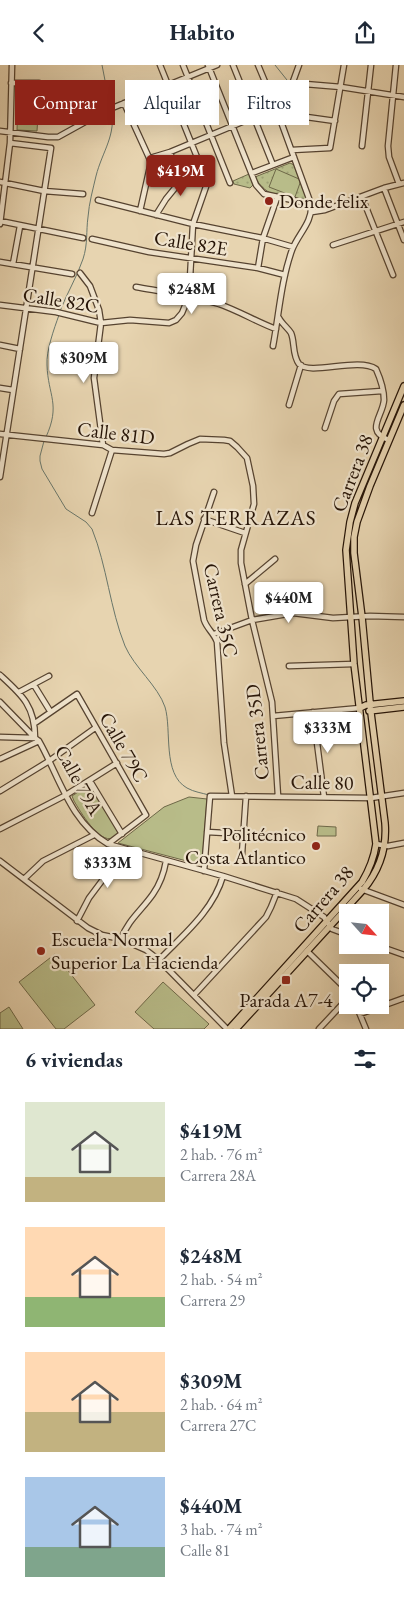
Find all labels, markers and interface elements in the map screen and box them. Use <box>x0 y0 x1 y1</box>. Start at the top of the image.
text: Habito <box>170 18 235 47</box>
icon: back <box>25 19 53 47</box>
icon: share <box>351 19 379 47</box>
chip: Comprar <box>15 80 115 125</box>
chip: Alquilar <box>125 80 219 125</box>
chip: Filtros <box>229 80 309 125</box>
pin: $419M <box>146 155 216 197</box>
text: $419M <box>157 160 205 181</box>
place label: Donde felix <box>279 188 369 214</box>
marker: Donde felix <box>263 195 275 207</box>
street label: Calle 82E <box>152 224 230 262</box>
pin: $248M <box>157 273 227 315</box>
text: $248M <box>168 278 216 299</box>
street label: Calle 82C <box>21 281 101 319</box>
pin: $309M <box>49 341 119 384</box>
text: $309M <box>60 347 108 368</box>
street label: Calle 81D <box>76 415 156 451</box>
street label: Carrera 38 <box>325 430 379 516</box>
district label: LAS TERRAZAS <box>156 504 316 531</box>
street label: Carrera 35C <box>198 561 244 659</box>
pin: $440M <box>254 581 324 624</box>
text: $440M <box>265 587 313 608</box>
street label: Carrera 35D <box>239 683 275 781</box>
street label: Calle 79C <box>93 707 155 787</box>
pin: $333M <box>293 711 363 754</box>
text: $333M <box>304 717 352 738</box>
street label: Calle 79A <box>49 740 109 820</box>
street label: Calle 80 <box>290 768 354 796</box>
place label: Politécnico Costa Atlantico <box>185 821 306 870</box>
marker: Politécnico Costa Atlantico <box>310 840 322 852</box>
pin: $333M <box>73 847 143 889</box>
text: $333M <box>84 852 132 873</box>
street label: Carrera 38 <box>287 860 359 938</box>
north arrow <box>339 904 389 954</box>
map controls <box>339 904 389 1014</box>
place label: Escuela Normal Superior La Hacienda <box>51 926 219 975</box>
marker: Escuela Normal Superior La Hacienda <box>35 945 47 957</box>
button: locate <box>339 964 389 1014</box>
marker: Parada A7-4 <box>280 974 292 986</box>
place label: Parada A7-4 <box>239 987 333 1013</box>
icon: filters <box>351 1045 379 1073</box>
text: 6 viviendas <box>25 1046 123 1073</box>
text: $419M <box>180 1117 242 1144</box>
icon: home <box>65 1122 125 1182</box>
text: 2 hab. · 76 m² <box>180 1144 262 1165</box>
text: Carrera 28A <box>180 1165 256 1186</box>
text: $248M <box>180 1242 242 1269</box>
icon: home <box>65 1247 125 1307</box>
text: 2 hab. · 54 m² <box>180 1269 262 1290</box>
text: Carrera 29 <box>180 1290 245 1311</box>
text: $309M <box>180 1367 242 1394</box>
icon: home <box>65 1372 125 1432</box>
text: 2 hab. · 64 m² <box>180 1394 262 1415</box>
text: Carrera 27C <box>180 1415 256 1436</box>
text: $440M <box>180 1492 242 1519</box>
icon: home <box>65 1497 125 1557</box>
text: 3 hab. · 74 m² <box>180 1519 262 1540</box>
text: Calle 81 <box>180 1540 230 1561</box>

